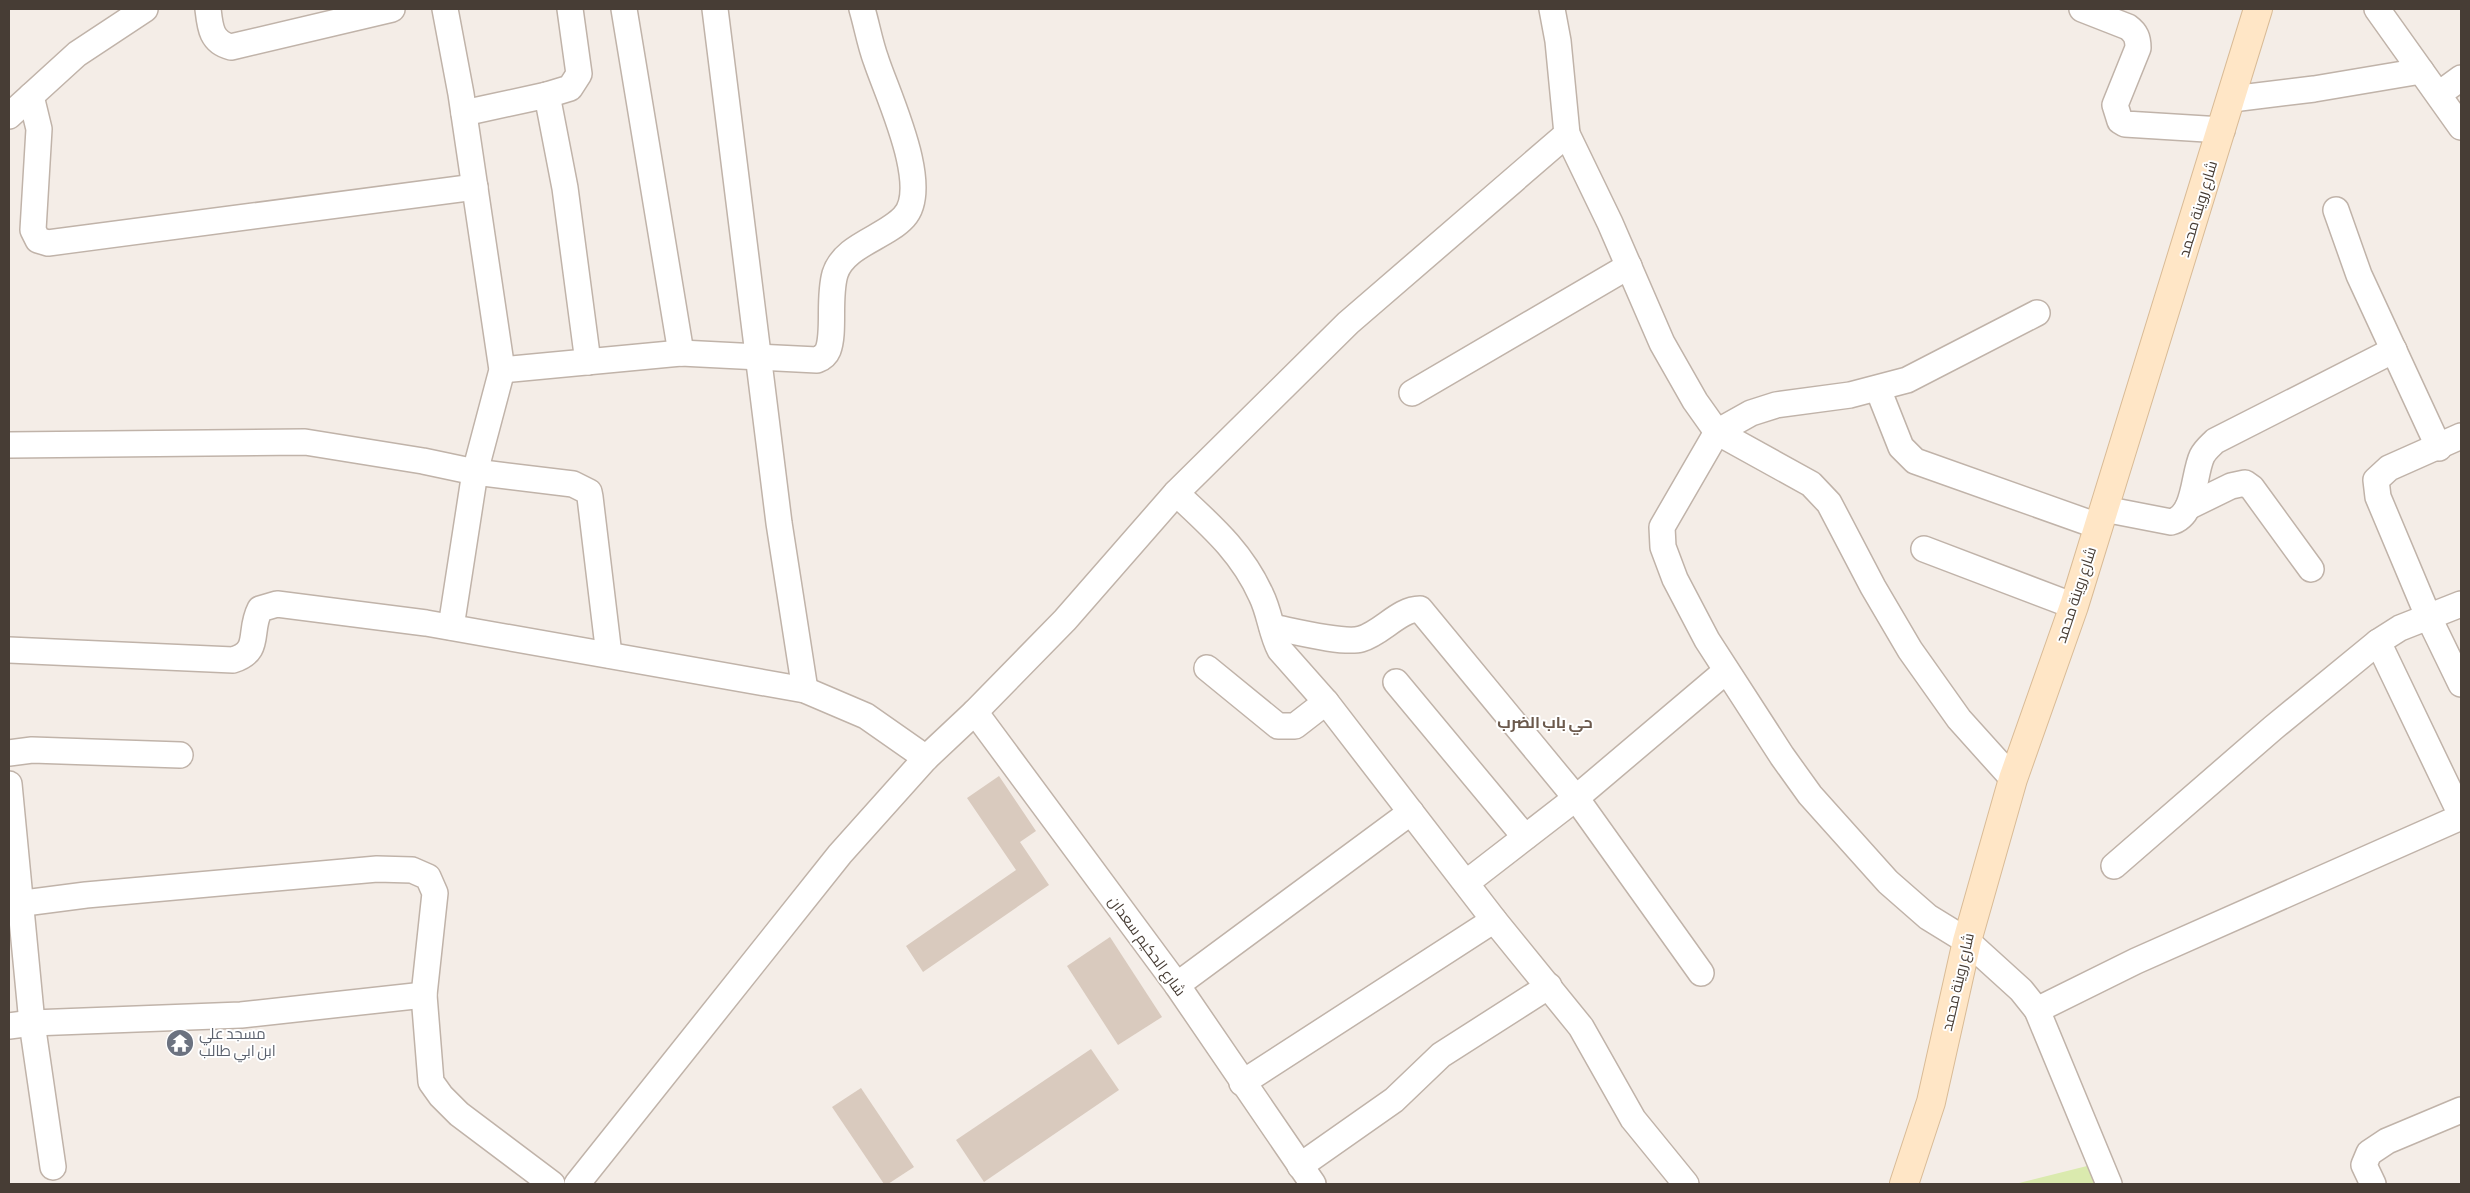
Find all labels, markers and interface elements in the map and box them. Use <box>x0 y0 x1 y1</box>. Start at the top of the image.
street label: شارع روينة محمد <box>2176 159 2223 260</box>
street label: شارع روينة محمد <box>2053 545 2102 646</box>
district label: حي باب الضرب <box>1497 715 1593 735</box>
street label: شارع الحكيم سعدان <box>1103 893 1189 1001</box>
street label: شارع روينة محمد <box>1939 931 1980 1033</box>
place label: مسجد علي ابن ابي طالب <box>199 1027 276 1063</box>
temple icon: مسجد علي ابن ابي طالب <box>165 1028 195 1058</box>

